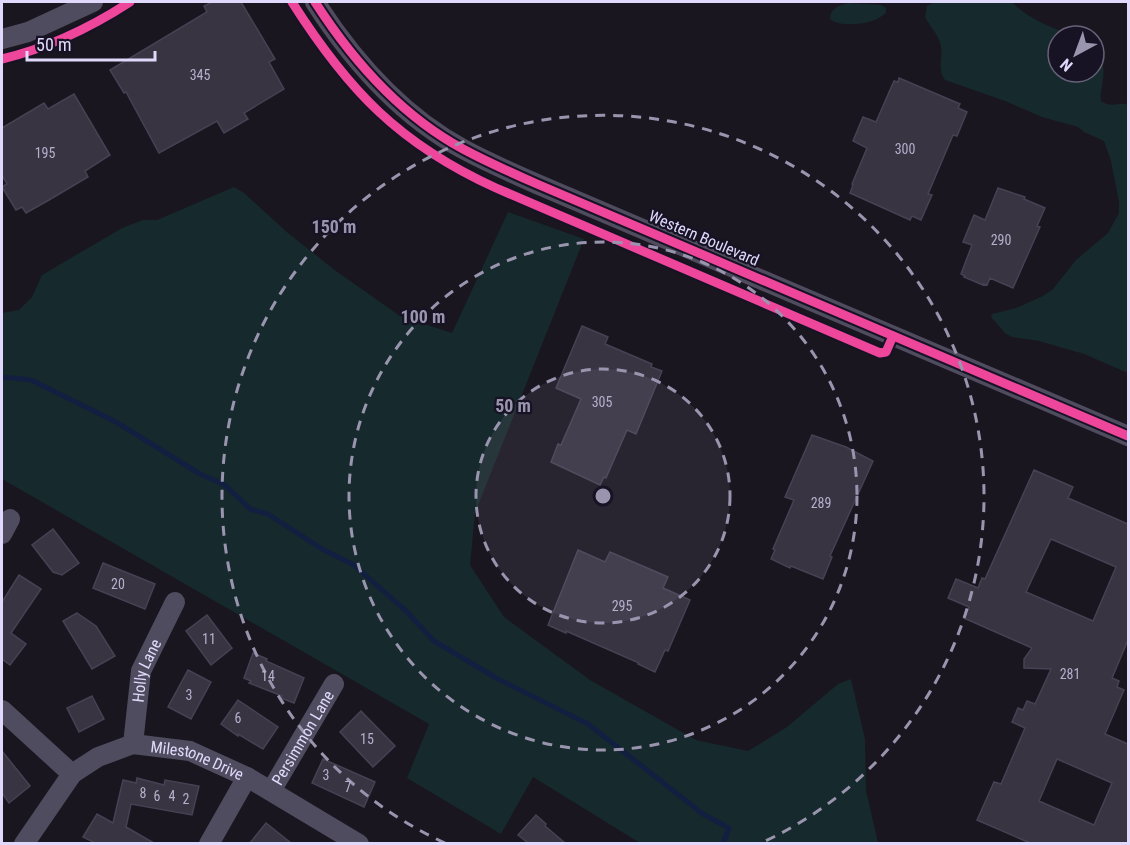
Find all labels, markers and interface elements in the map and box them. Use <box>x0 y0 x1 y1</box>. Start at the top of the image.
scale bar <box>27 24 154 62</box>
north arrow <box>1046 24 1106 84</box>
text: 50 m <box>36 34 71 55</box>
text: N <box>1057 55 1076 75</box>
house number: 345 <box>190 67 210 83</box>
house number: 300 <box>895 141 915 157</box>
house number: 195 <box>35 145 55 161</box>
street label: Western Boulevard <box>646 206 762 270</box>
text: 150 m <box>312 216 356 237</box>
house number: 290 <box>991 232 1011 248</box>
text: 100 m <box>401 306 445 327</box>
house number: 305 <box>592 394 612 410</box>
text: 50 m <box>495 395 531 416</box>
centre of rings <box>593 486 613 506</box>
house number: 289 <box>811 495 831 511</box>
house number: 20 <box>111 576 125 592</box>
house number: 295 <box>612 598 632 614</box>
house number: 11 <box>202 631 216 647</box>
street label: Holly Lane <box>128 636 165 703</box>
house number: 281 <box>1060 666 1080 682</box>
house number: 14 <box>261 668 275 684</box>
house number: 3 <box>186 687 192 703</box>
street label: Persimmon Lane <box>267 687 338 788</box>
house number: 6 <box>235 710 242 726</box>
house number: 15 <box>360 731 374 747</box>
street label: Milestone Drive <box>150 737 247 784</box>
house number: 3 <box>323 767 329 783</box>
house number: 7 <box>345 779 352 795</box>
house number: 8 <box>140 785 147 801</box>
house number: 6 <box>154 788 161 804</box>
house number: 4 <box>169 788 176 804</box>
house number: 2 <box>183 791 190 807</box>

